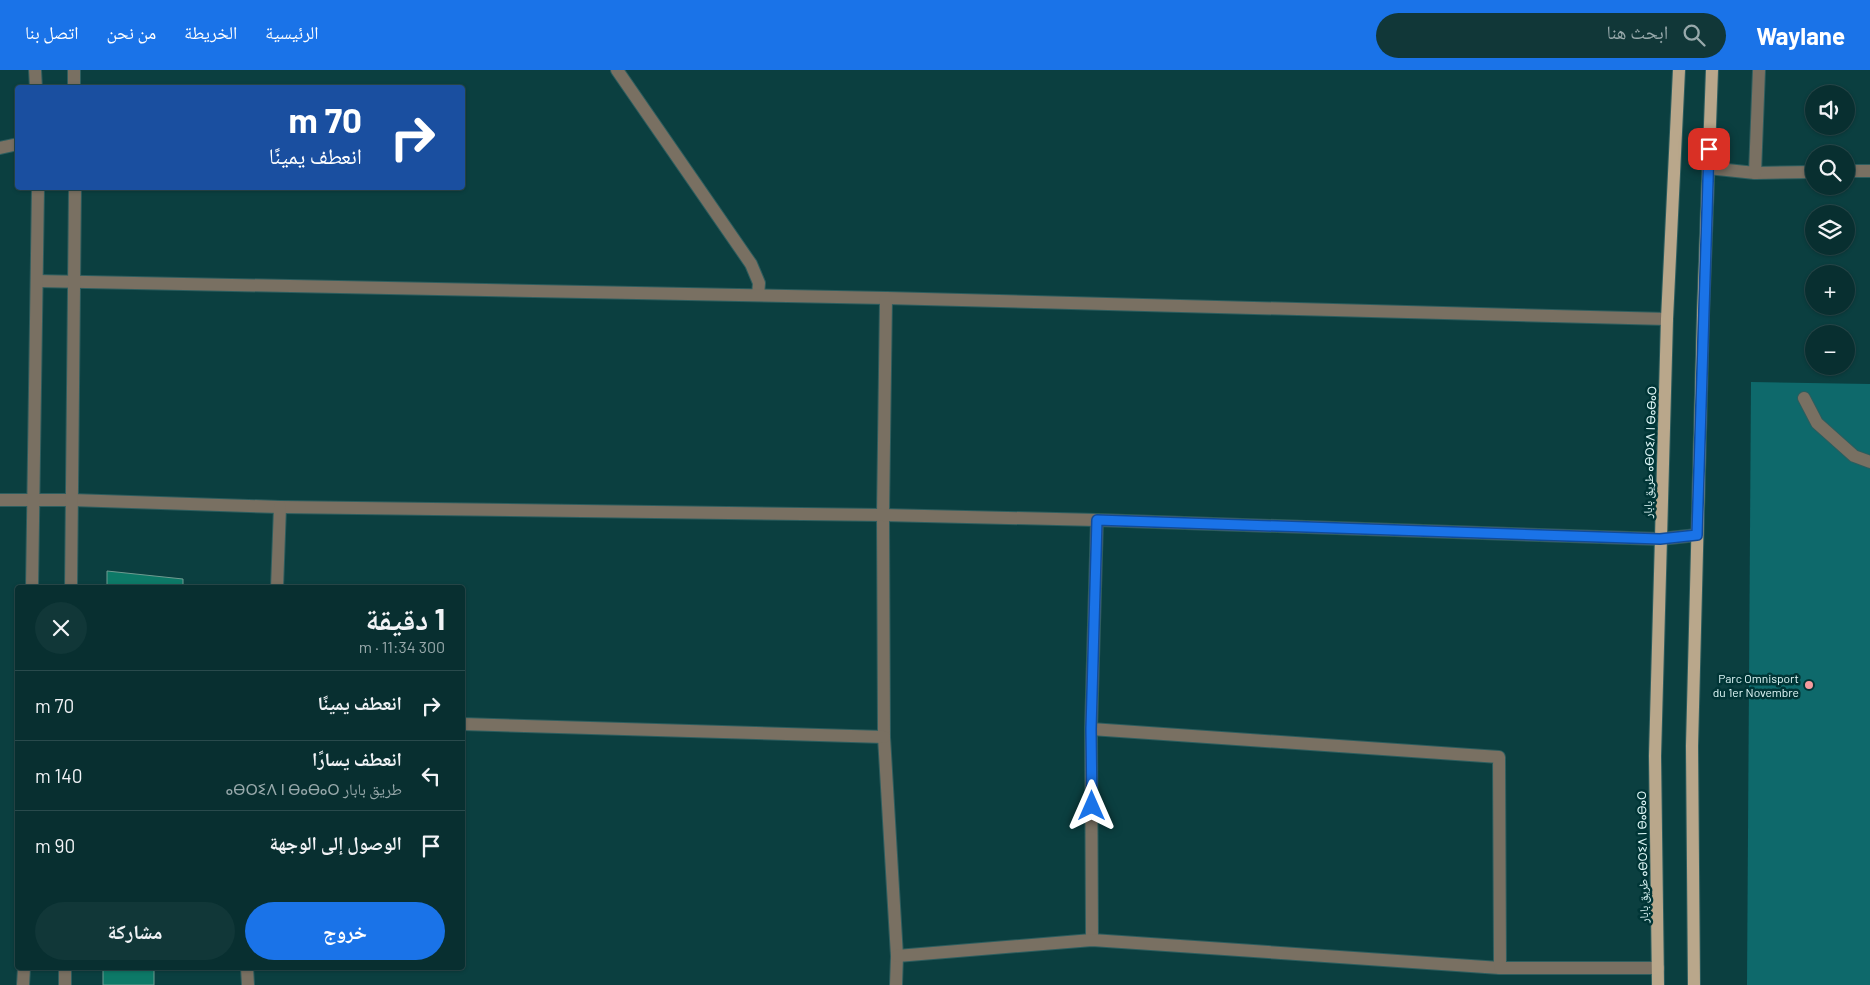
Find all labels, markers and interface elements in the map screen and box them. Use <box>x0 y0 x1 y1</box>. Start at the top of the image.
search box <box>1376 13 1726 58</box>
text: ابحث هنا <box>1607 20 1668 43</box>
text: اتصل بنا <box>25 21 78 43</box>
text: من نحن <box>106 21 156 43</box>
text: الخريطة <box>184 21 237 43</box>
text: الرئيسية <box>265 21 319 43</box>
icon: search <box>1680 21 1708 49</box>
text: Waylane <box>1756 21 1845 50</box>
map controls <box>1805 85 1855 375</box>
button: sound <box>1805 85 1855 135</box>
text: 70 m <box>288 98 362 140</box>
icon: right <box>380 105 445 170</box>
pin <box>1688 128 1730 170</box>
icon: arrive <box>1695 135 1723 163</box>
text: انعطف يمينًا <box>269 142 362 168</box>
button: search <box>1805 145 1855 195</box>
button: layers <box>1805 205 1855 255</box>
button: + <box>1805 265 1855 315</box>
button: − <box>1805 325 1855 375</box>
street label: طريق بابار ⴰⴱⵔⵉⴷ ⵏ ⴱⴰⴱⴰⵔ <box>1640 386 1660 519</box>
text: 1 دقيقة <box>365 600 445 636</box>
button: close <box>35 602 87 654</box>
text: 300 m · 11:34 <box>359 637 445 656</box>
place label: Parc Omnisport du 1er Novembre <box>1713 671 1799 699</box>
marker: Parc Omnisport du 1er Novembre <box>1803 679 1815 691</box>
text: انعطف يمينًا <box>318 691 402 714</box>
icon: right <box>417 692 445 720</box>
text: 70 m <box>35 694 74 717</box>
text: انعطف يسارًا <box>312 747 402 770</box>
icon: left <box>417 762 445 790</box>
text: 140 m <box>35 764 82 787</box>
text: طريق بابار ⴰⴱⵔⵉⴷ ⵏ ⴱⴰⴱⴰⵔ <box>226 779 402 798</box>
position arrow <box>1065 779 1117 831</box>
street label: طريق بابار ⴰⴱⵔⵉⴷ ⵏ ⴱⴰⴱⴰⵔ <box>1634 791 1652 924</box>
text: الوصول إلى الوجهة <box>269 831 402 854</box>
icon: arrive <box>417 832 445 860</box>
text: 90 m <box>35 834 75 857</box>
button: مشاركة <box>35 902 235 960</box>
button: خروج <box>245 902 445 960</box>

